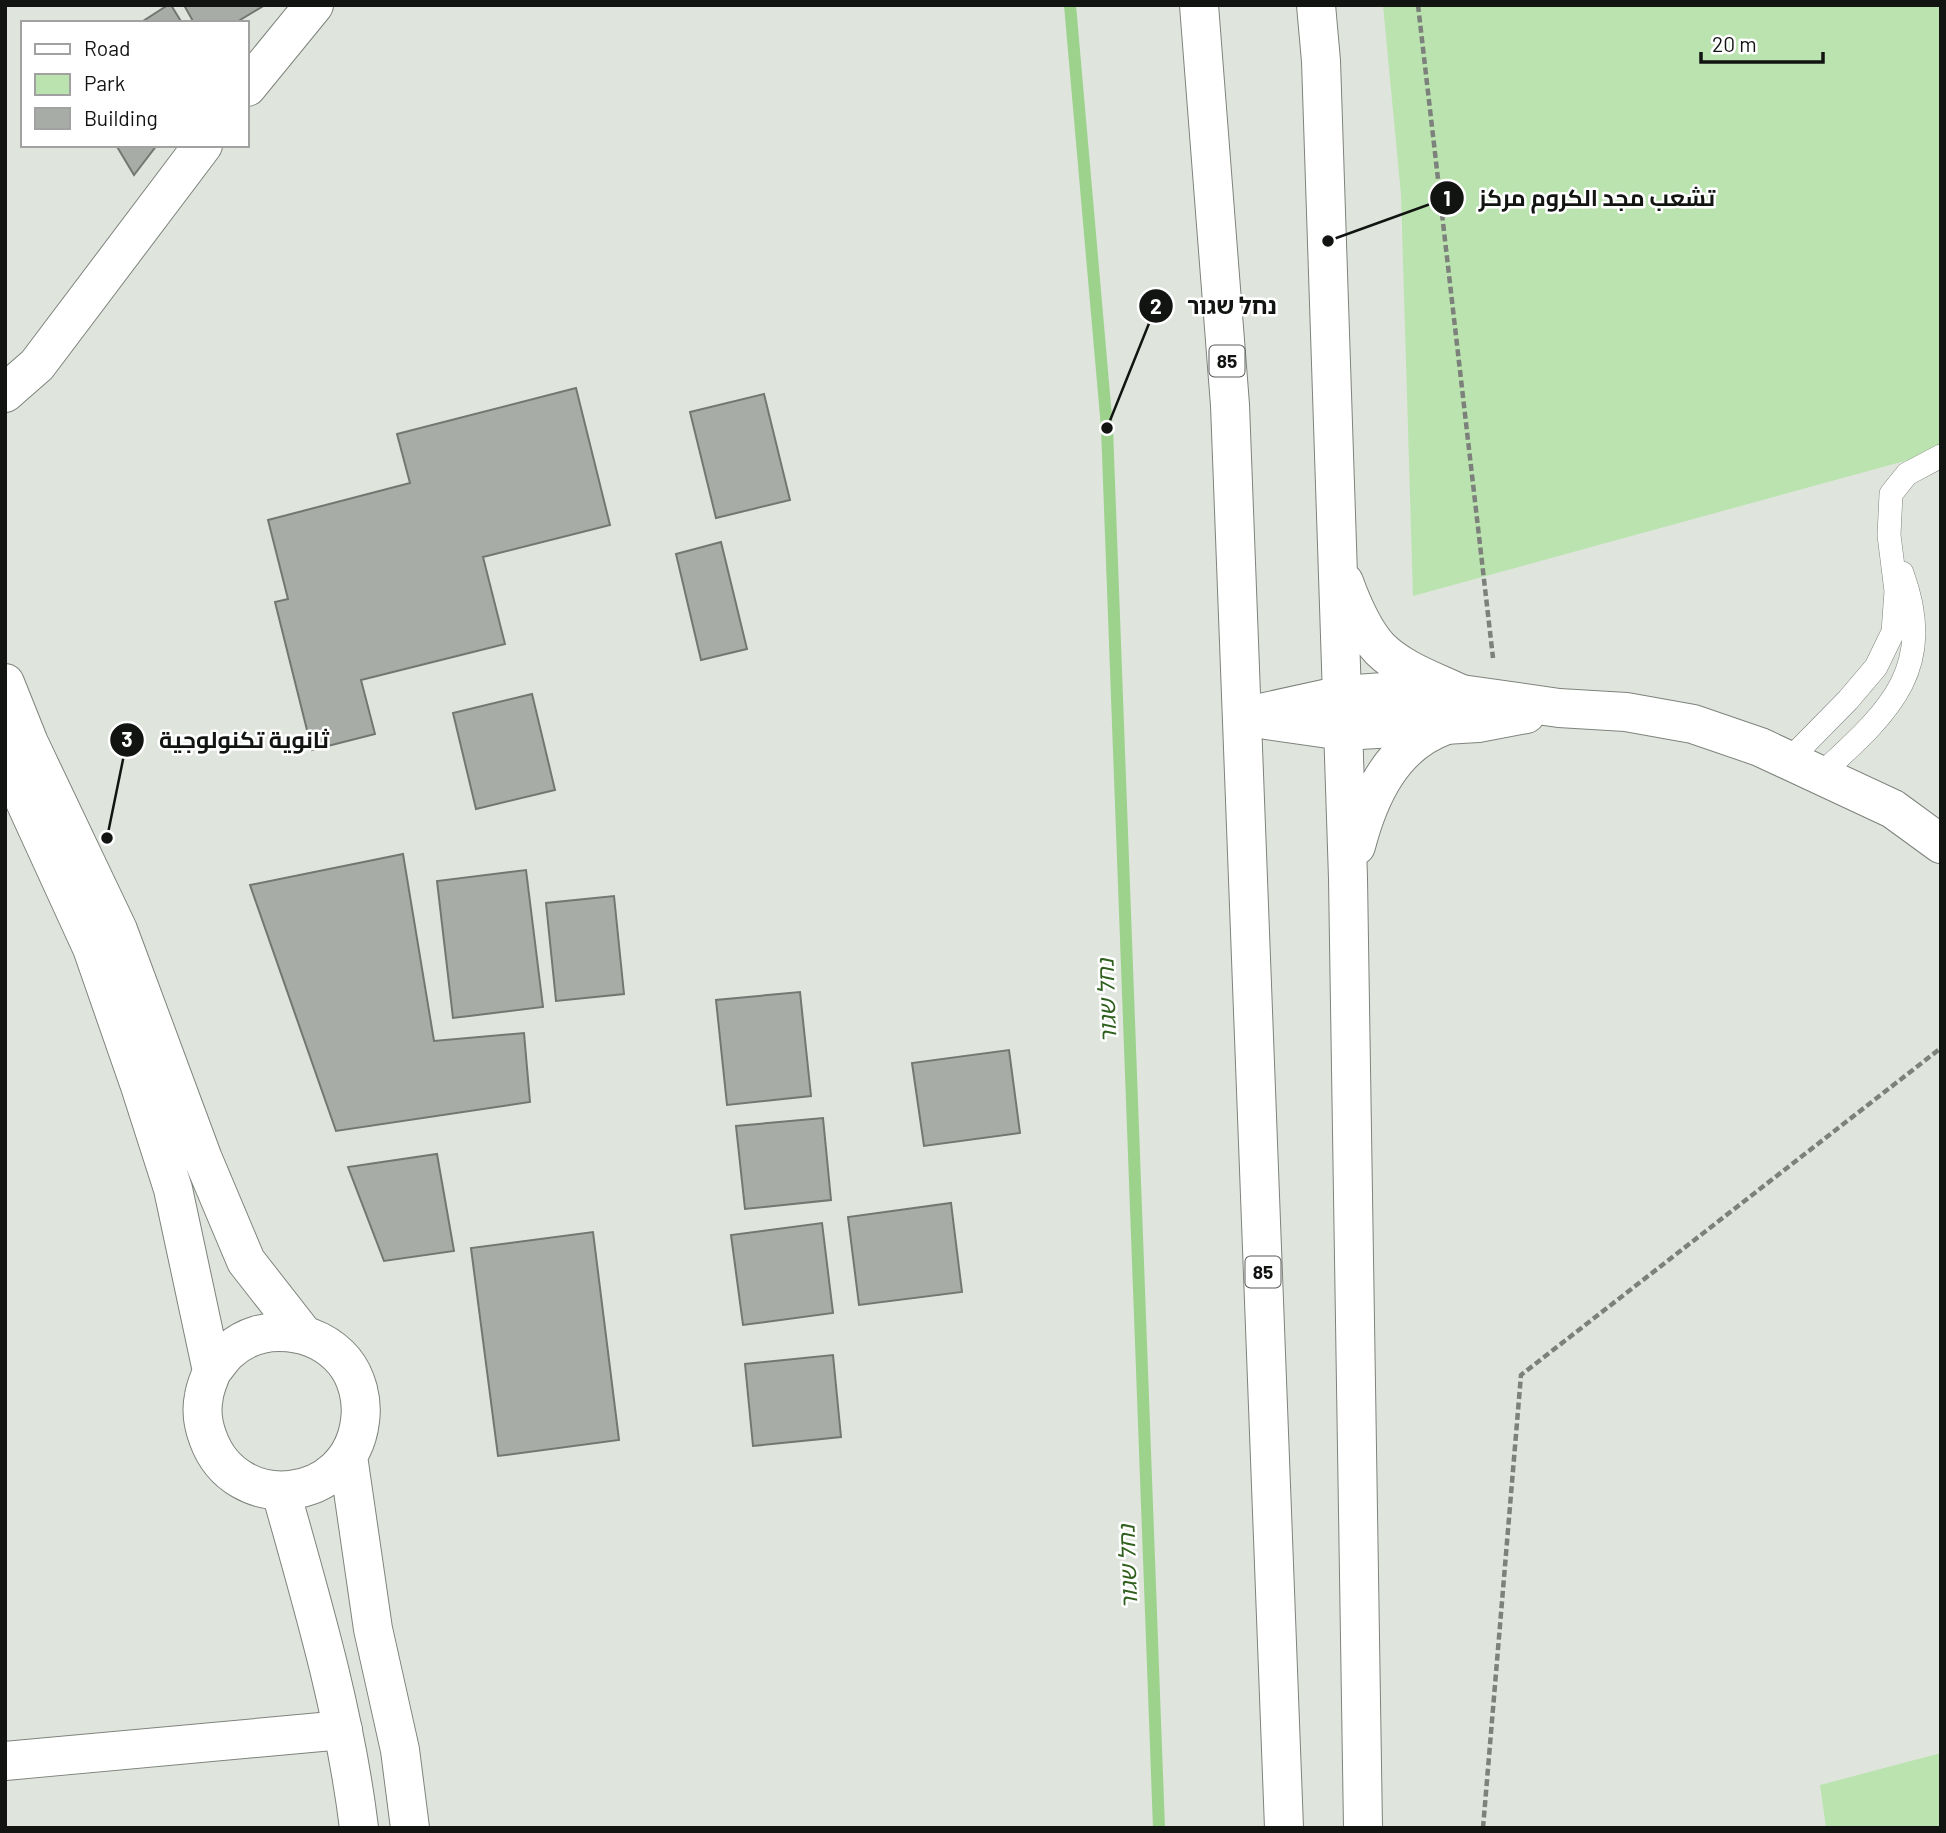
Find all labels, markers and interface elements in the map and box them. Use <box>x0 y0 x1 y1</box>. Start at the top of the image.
legend <box>21 21 248 147</box>
scale bar <box>1701 21 1824 65</box>
text: 20 m <box>1712 31 1757 56</box>
text: Road <box>84 35 130 60</box>
text: Park <box>84 70 125 95</box>
text: Building <box>84 105 158 130</box>
callout: تشعب مجد الكروم مركز <box>1430 176 1729 220</box>
text: تشعب مجد الكروم مركز <box>1478 183 1716 214</box>
text: 1 <box>1443 185 1451 210</box>
callout: נחל שגור <box>1138 284 1291 328</box>
text: נחל שגור <box>1187 291 1277 319</box>
text: 2 <box>1150 293 1162 318</box>
road number: 85 <box>1210 346 1244 376</box>
callout: ثانوية تكنولوجية <box>110 718 343 762</box>
text: ثانوية تكنولوجية <box>159 725 330 754</box>
text: 3 <box>121 726 133 751</box>
water label: נחל שגור <box>1090 956 1121 1044</box>
road number: 85 <box>1246 1256 1280 1288</box>
water label: נחל שגור <box>1111 1522 1142 1610</box>

